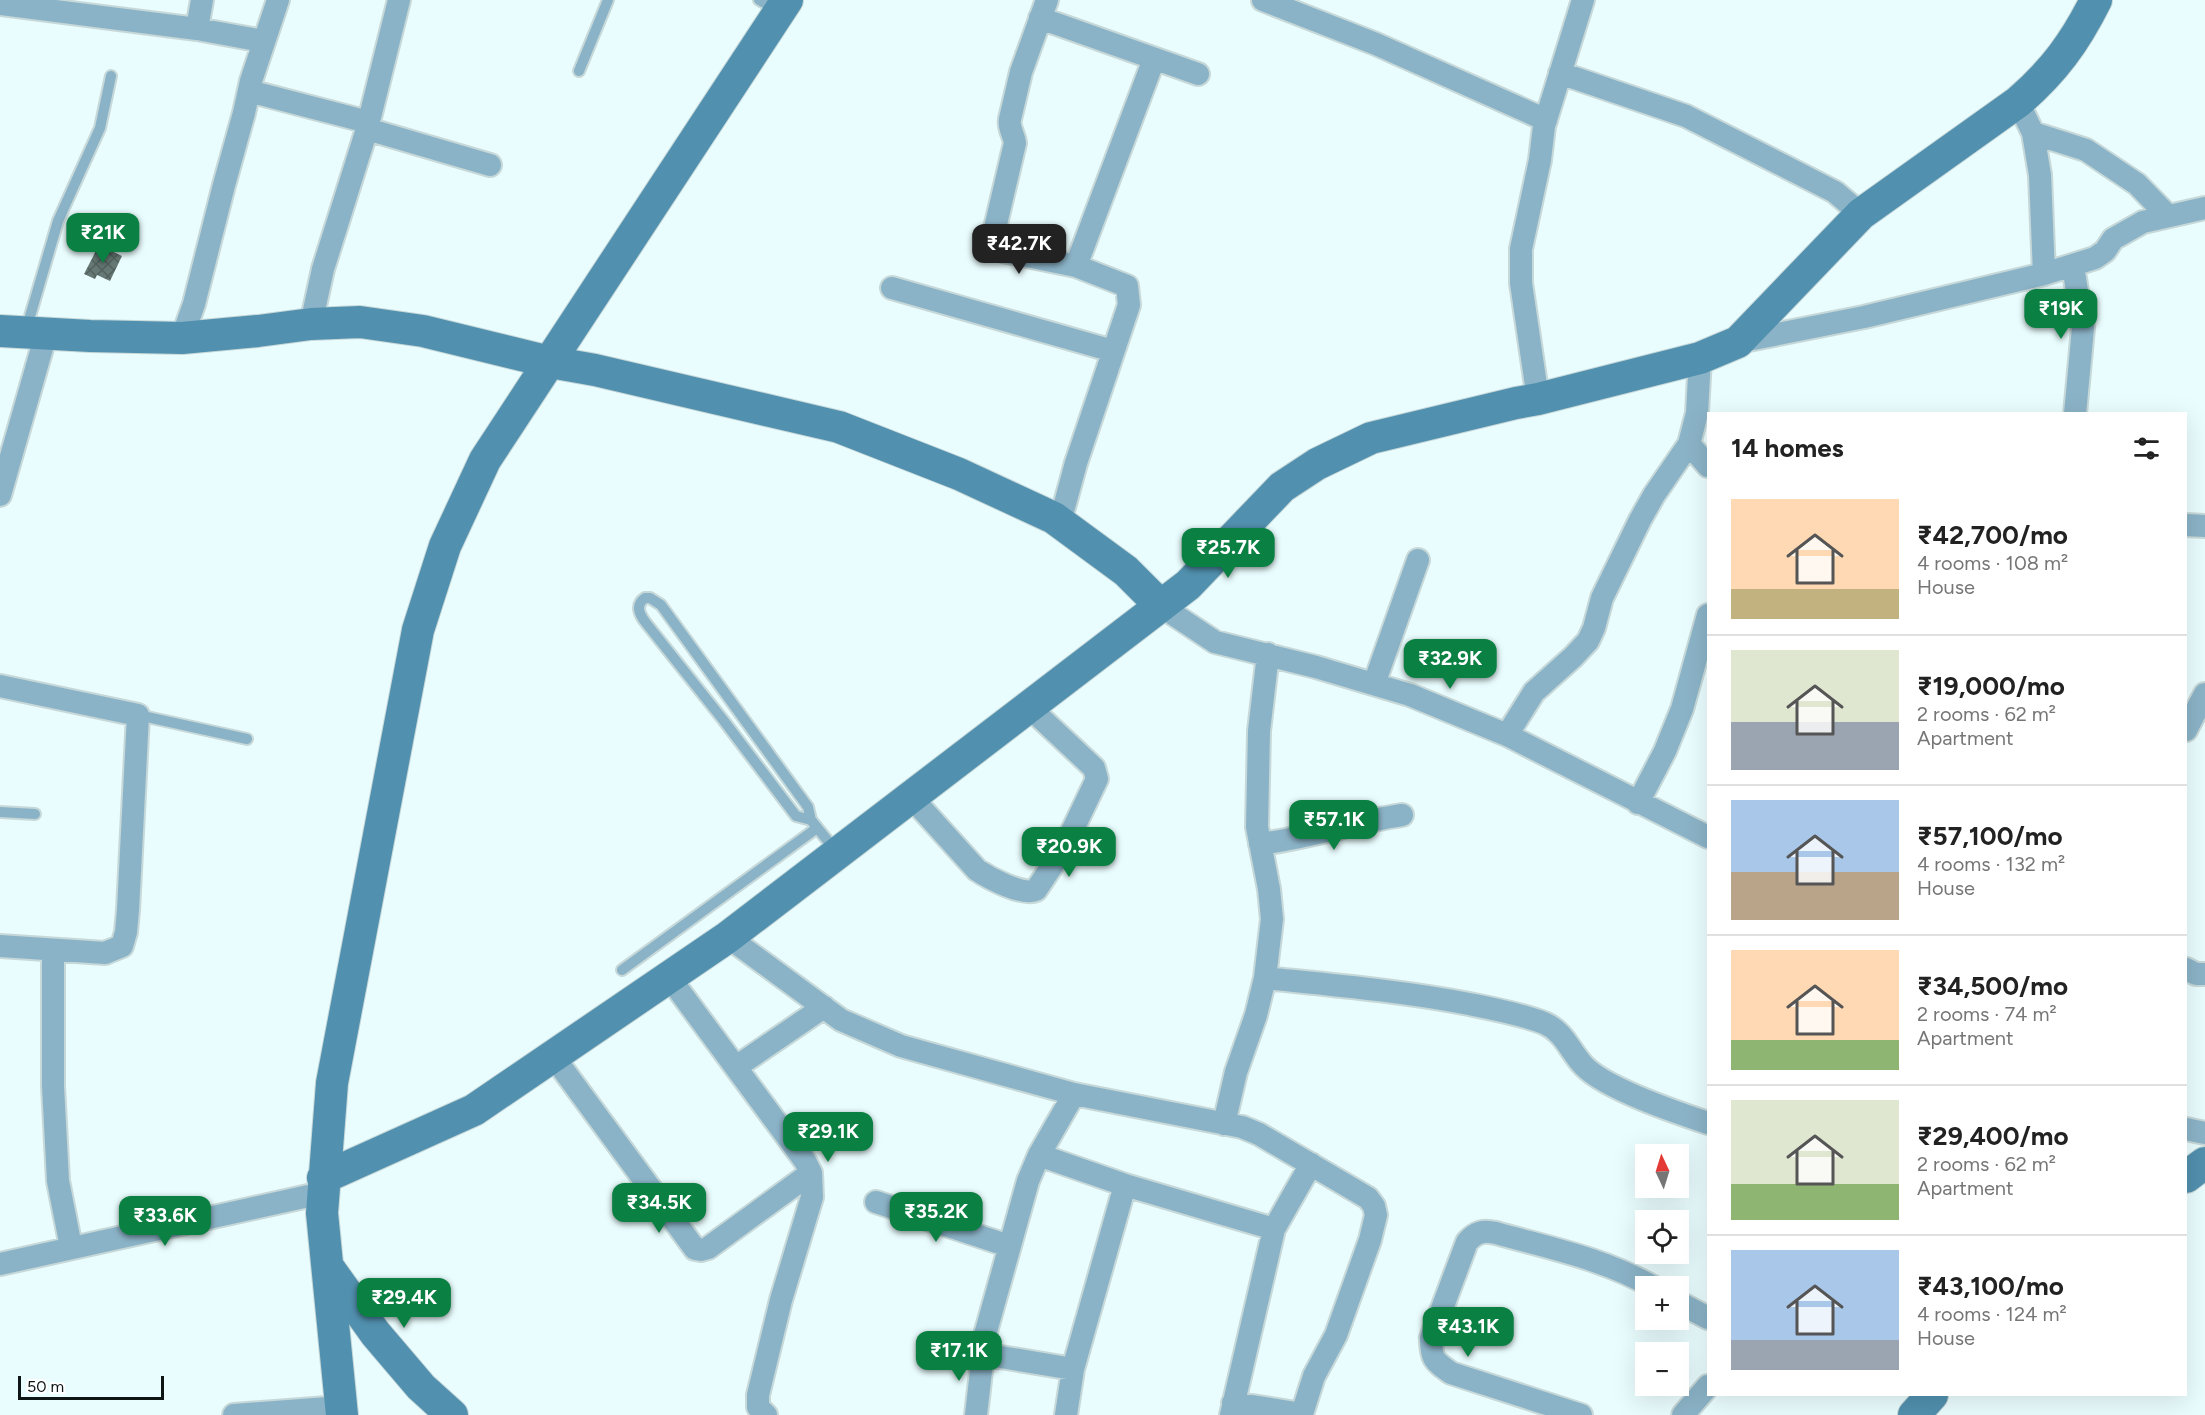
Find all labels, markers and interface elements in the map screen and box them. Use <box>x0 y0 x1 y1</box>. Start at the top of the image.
pin: ₹21K <box>67 213 139 264</box>
text: ₹21K <box>80 220 126 244</box>
pin: ₹42.7K <box>970 224 1068 275</box>
text: ₹42.7K <box>986 231 1052 255</box>
pin: ₹19K <box>2025 289 2097 340</box>
text: ₹19K <box>2038 296 2084 320</box>
text: 14 homes <box>1731 432 1844 464</box>
icon: filters <box>2130 432 2163 465</box>
text: ₹42,700/mo <box>1917 519 2068 551</box>
icon: home <box>1779 523 1851 595</box>
pin: ₹25.7K <box>1179 528 1277 579</box>
text: ₹25.7K <box>1196 535 1260 559</box>
text: 4 rooms · 108 m² <box>1917 551 2068 575</box>
text: House <box>1917 575 1975 599</box>
pin: ₹32.9K <box>1401 639 1499 690</box>
text: ₹32.9K <box>1418 646 1482 670</box>
text: ₹19,000/mo <box>1917 670 2065 702</box>
icon: home <box>1779 674 1851 746</box>
text: 2 rooms · 62 m² <box>1917 702 2056 726</box>
text: Apartment <box>1917 726 2014 750</box>
pin: ₹57.1K <box>1285 800 1383 851</box>
text: ₹57.1K <box>1303 807 1365 831</box>
text: ₹57,100/mo <box>1917 820 2063 852</box>
icon: home <box>1779 824 1851 896</box>
pin: ₹20.9K <box>1020 827 1118 878</box>
text: ₹20.9K <box>1036 834 1102 858</box>
text: 4 rooms · 132 m² <box>1917 852 2065 876</box>
text: House <box>1917 876 1975 900</box>
text: ₹34,500/mo <box>1917 970 2068 1002</box>
icon: home <box>1779 974 1851 1046</box>
text: 2 rooms · 74 m² <box>1917 1002 2057 1026</box>
text: Apartment <box>1917 1026 2014 1050</box>
pin: ₹29.1K <box>779 1112 877 1163</box>
text: ₹29.1K <box>797 1119 859 1143</box>
text: ₹29,400/mo <box>1917 1120 2069 1152</box>
icon: home <box>1779 1124 1851 1196</box>
north arrow <box>1635 1144 1689 1198</box>
map controls <box>1635 1144 1689 1396</box>
text: 2 rooms · 62 m² <box>1917 1152 2056 1176</box>
text: Apartment <box>1917 1176 2014 1200</box>
pin: ₹34.5K <box>610 1183 708 1234</box>
text: ₹34.5K <box>626 1190 692 1214</box>
pin: ₹35.2K <box>887 1192 985 1243</box>
pin: ₹33.6K <box>116 1196 214 1247</box>
text: ₹35.2K <box>904 1199 968 1223</box>
text: ₹33.6K <box>133 1203 197 1227</box>
button: locate <box>1635 1210 1689 1264</box>
text: ₹43,100/mo <box>1917 1270 2064 1302</box>
icon: home <box>1779 1274 1851 1346</box>
button: + <box>1635 1276 1689 1330</box>
pin: ₹29.4K <box>355 1278 453 1329</box>
text: ₹29.4K <box>371 1285 437 1309</box>
text: 4 rooms · 124 m² <box>1917 1302 2067 1326</box>
pin: ₹43.1K <box>1419 1307 1517 1358</box>
text: ₹43.1K <box>1437 1314 1499 1338</box>
text: House <box>1917 1326 1975 1350</box>
pin: ₹17.1K <box>910 1331 1008 1382</box>
text: ₹17.1K <box>930 1338 988 1362</box>
button: − <box>1635 1342 1689 1396</box>
scale bar <box>18 1373 164 1400</box>
text: 50 m <box>27 1377 64 1396</box>

